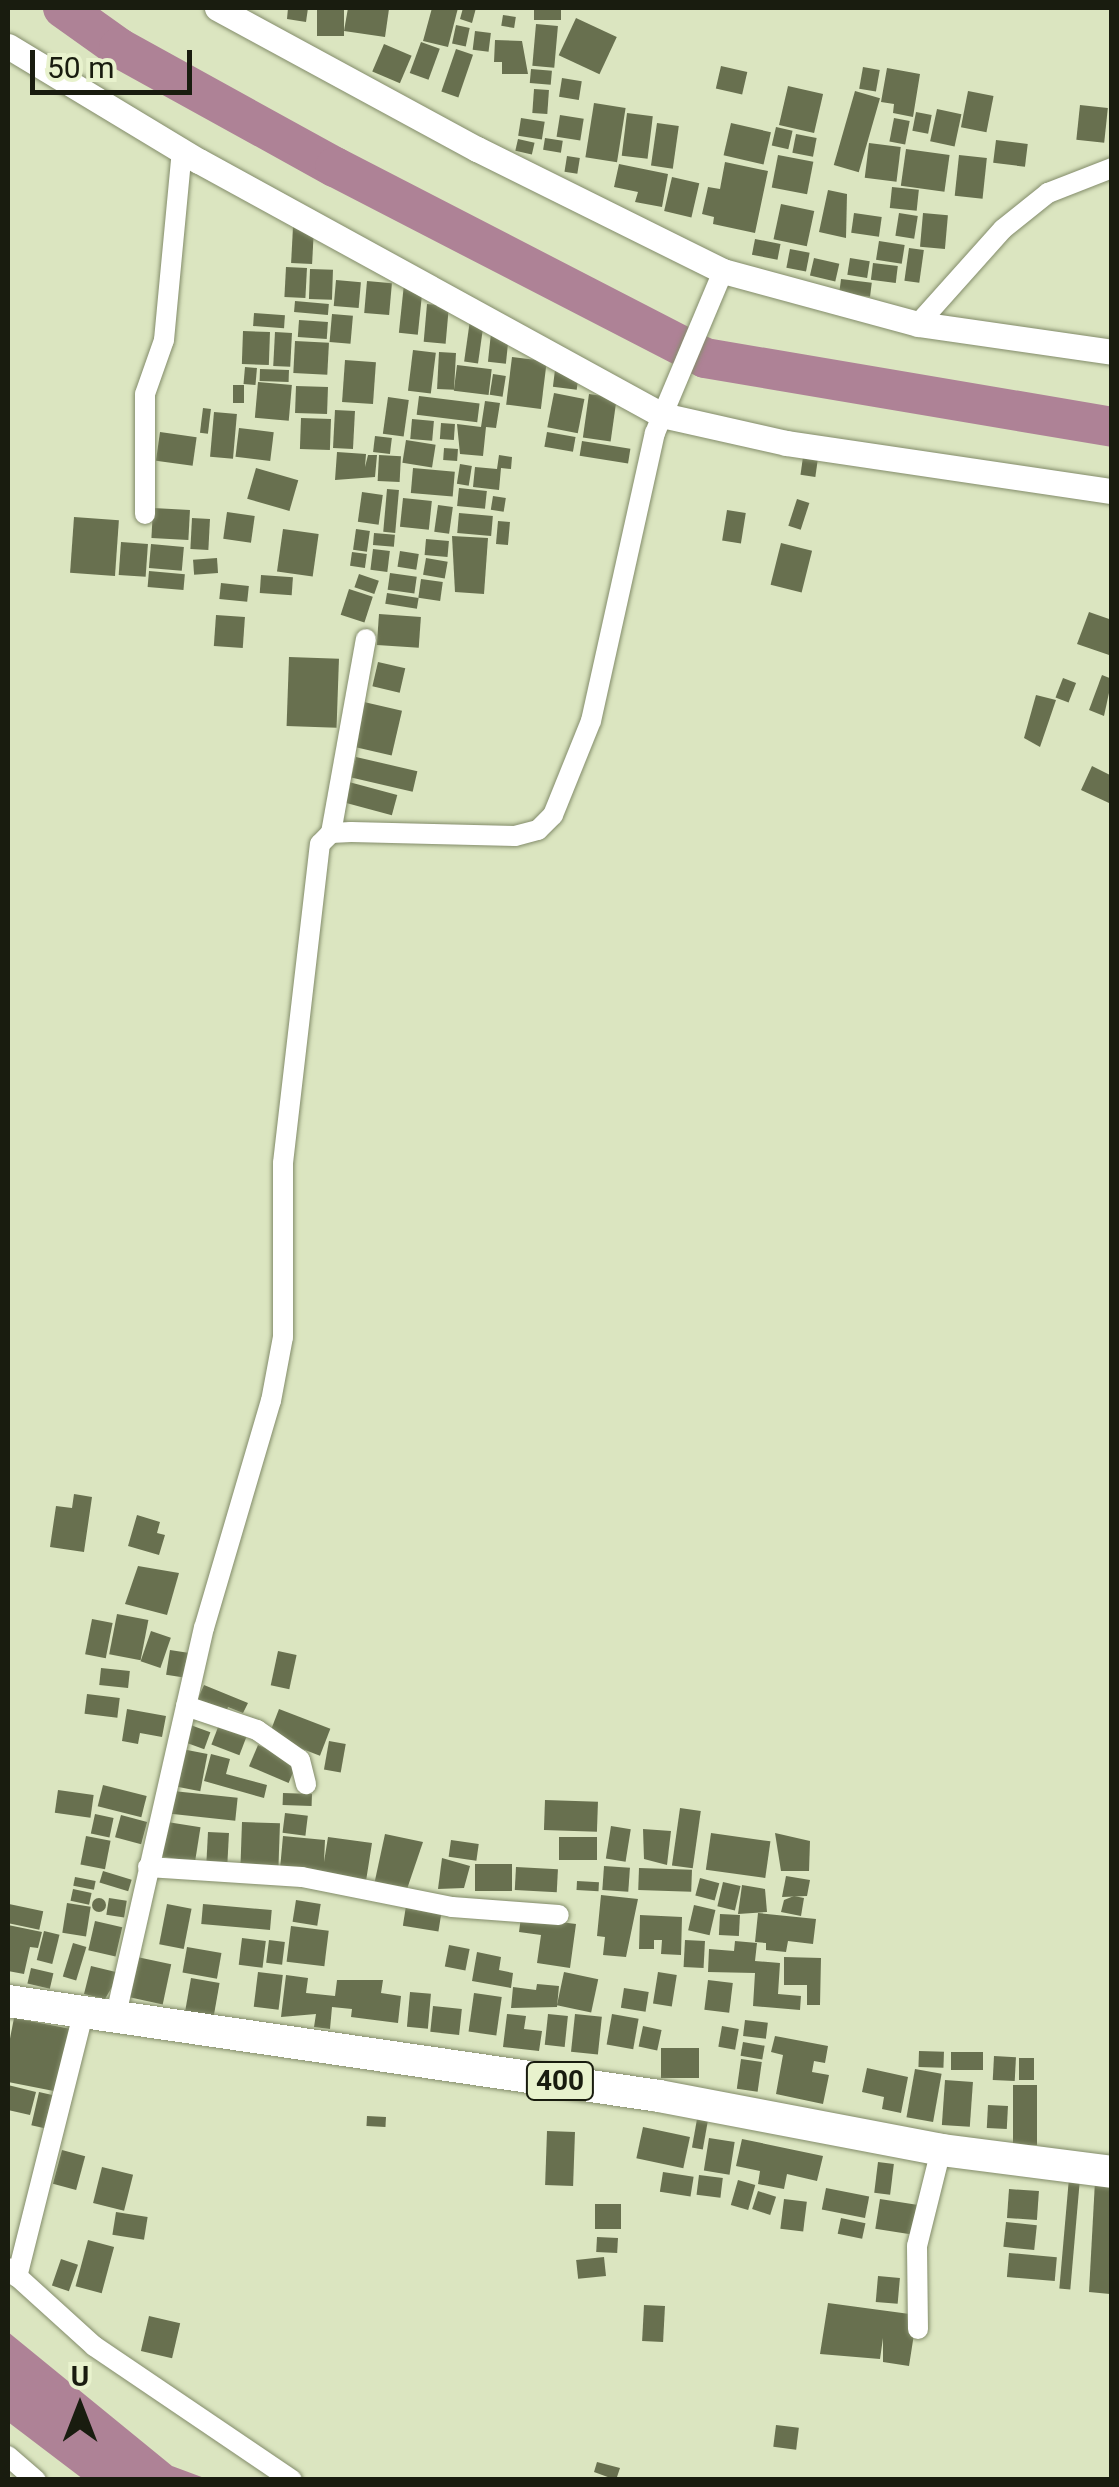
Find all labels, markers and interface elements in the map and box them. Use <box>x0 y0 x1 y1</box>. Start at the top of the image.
scale bar <box>35 30 198 92</box>
text: 50 m <box>47 50 114 85</box>
road number: 400 <box>525 2058 595 2104</box>
north arrow <box>30 2357 130 2457</box>
text: U <box>71 2360 89 2393</box>

